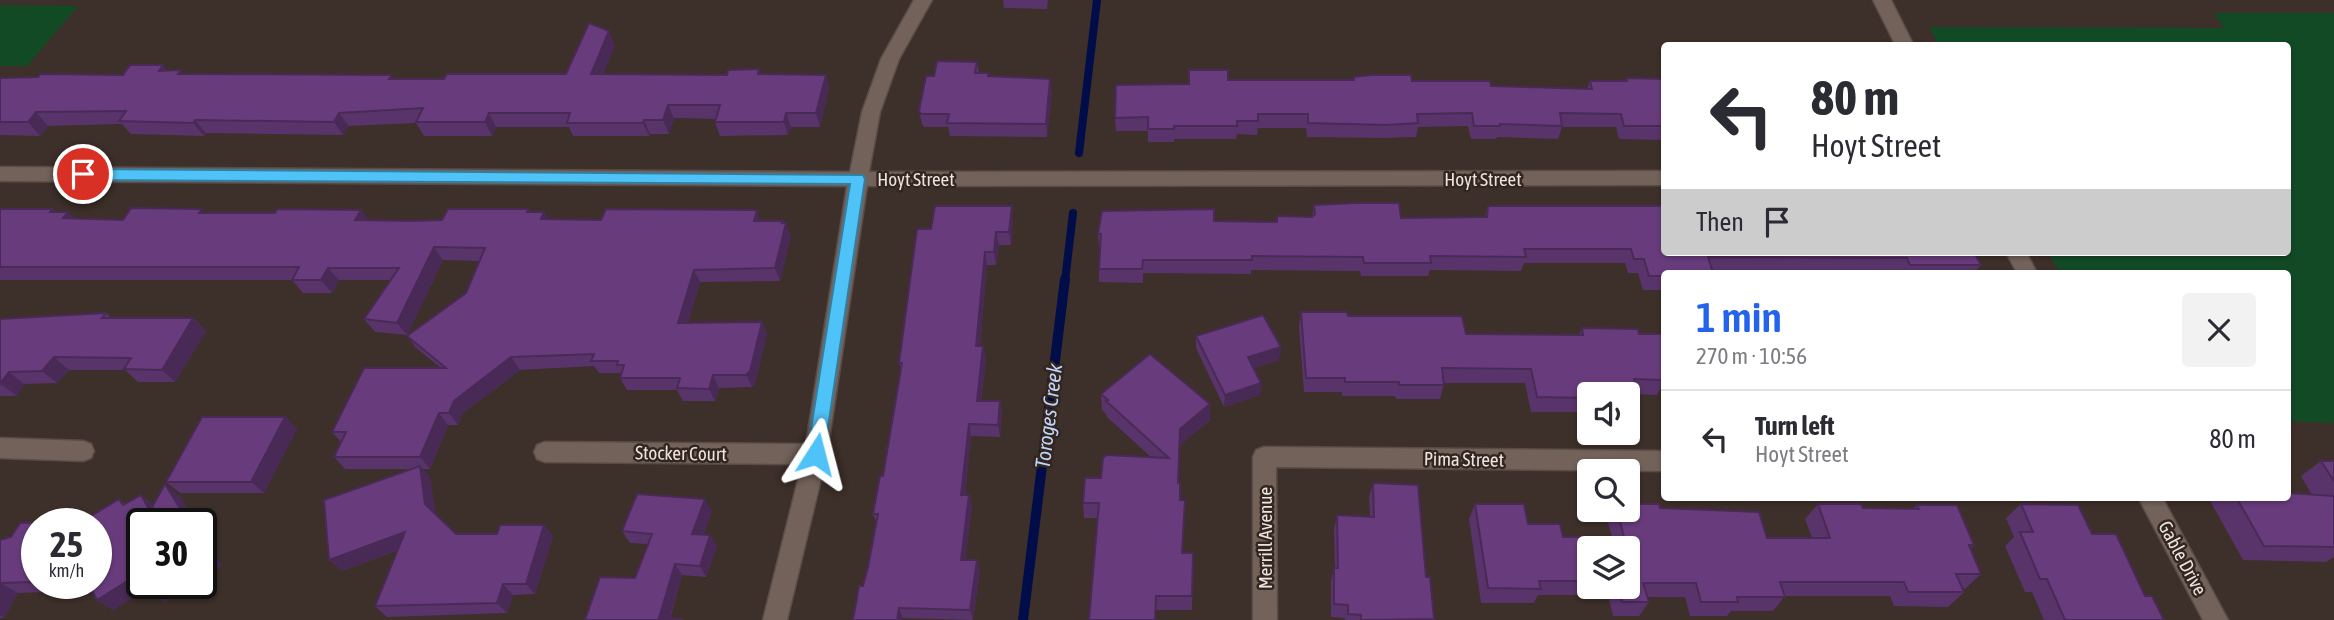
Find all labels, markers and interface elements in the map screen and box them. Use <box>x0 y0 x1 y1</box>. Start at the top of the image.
text: 80 m <box>1811 69 1899 125</box>
icon: left <box>1696 70 1787 161</box>
text: Hoyt Street <box>1811 127 1941 164</box>
pin <box>53 144 113 204</box>
icon: arrive <box>64 155 102 193</box>
street label: Hoyt Street <box>877 168 955 190</box>
street label: Hoyt Street <box>1444 168 1522 190</box>
icon: arrive <box>1758 203 1796 241</box>
text: Then <box>1696 207 1744 237</box>
text: 1 min <box>1696 293 1782 341</box>
button: close <box>2182 293 2256 367</box>
text: 270 m · 10:56 <box>1696 343 1807 369</box>
water label: Toroges Creek <box>1030 361 1066 470</box>
map controls <box>1577 382 1640 599</box>
button: sound <box>1577 382 1640 445</box>
text: Turn left <box>1755 411 1835 441</box>
position arrow <box>779 417 853 491</box>
icon: left <box>1696 420 1734 458</box>
text: 80 m <box>2209 424 2256 454</box>
street label: Stocker Court <box>635 441 727 465</box>
text: Hoyt Street <box>1755 441 1849 467</box>
street label: Pima Street <box>1424 447 1504 471</box>
button: search <box>1577 459 1640 522</box>
street label: Merrill Avenue <box>1254 487 1276 589</box>
speed limit sign: 30 <box>126 508 217 599</box>
street label: Gable Drive <box>2154 517 2212 599</box>
text: 25 <box>50 524 83 564</box>
button: layers <box>1577 536 1640 599</box>
text: km/h <box>49 560 84 581</box>

